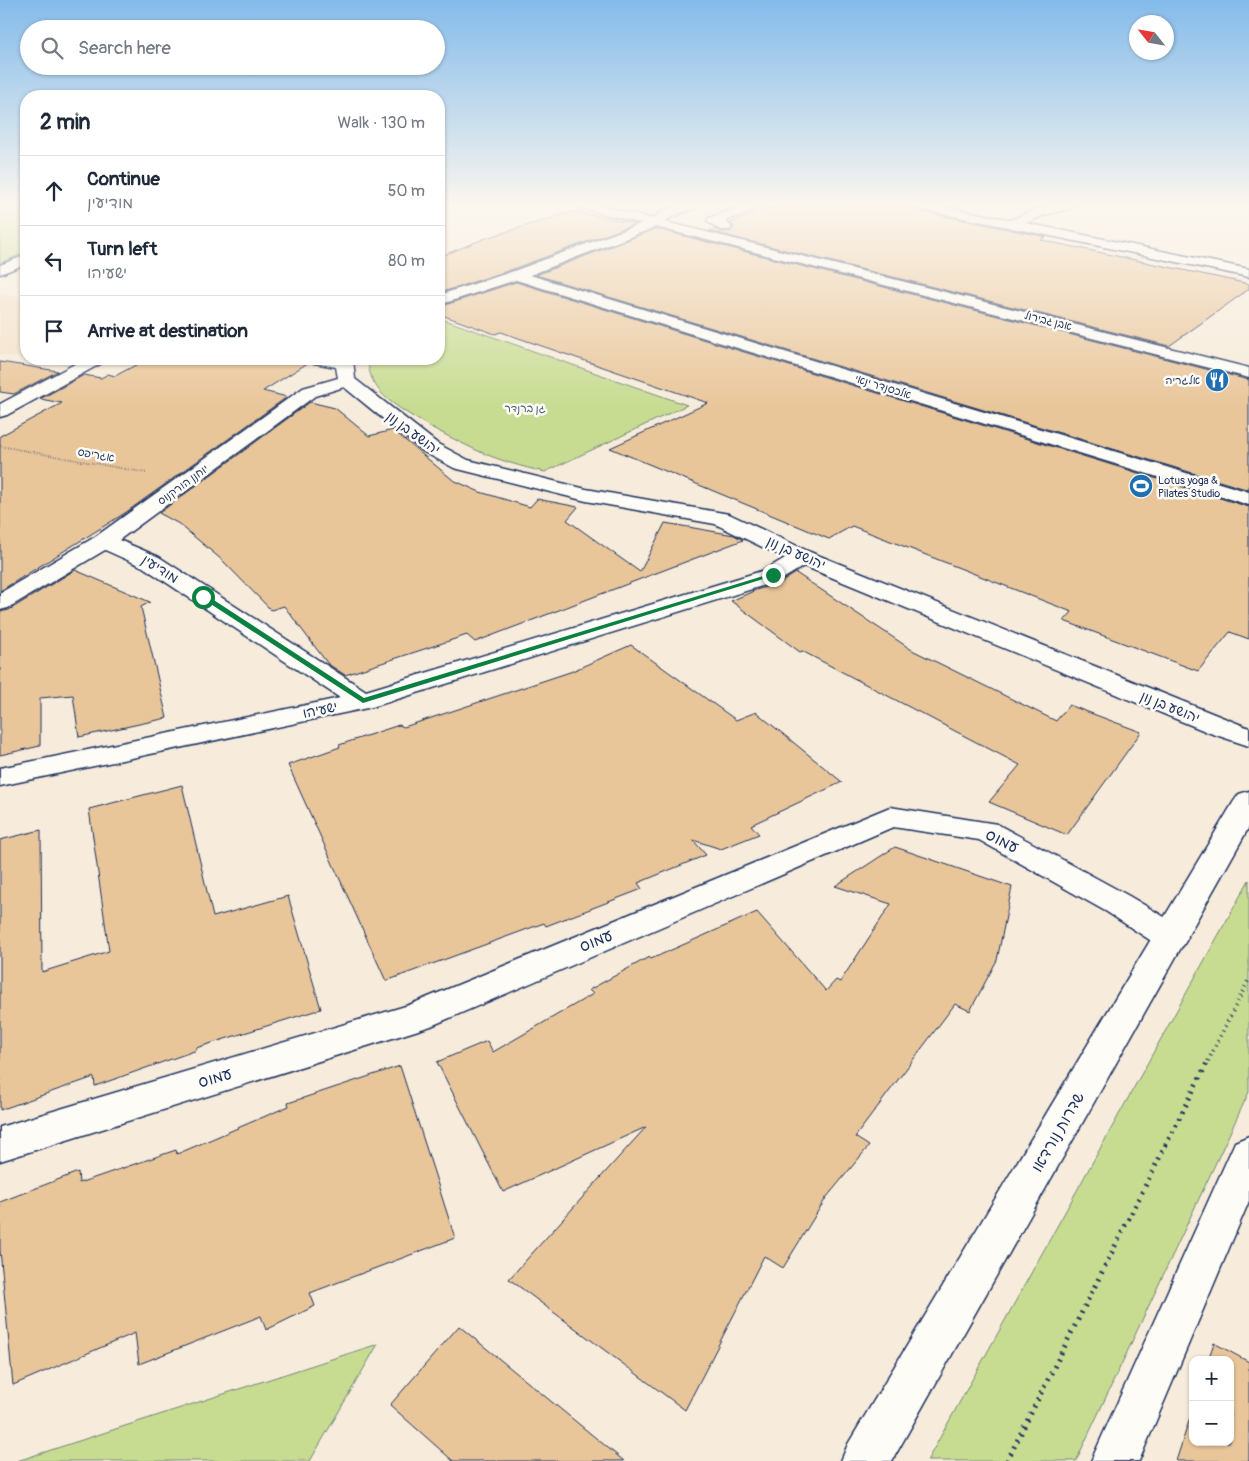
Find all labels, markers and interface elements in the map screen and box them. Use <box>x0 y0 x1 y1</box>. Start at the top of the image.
north arrow <box>1129 15 1174 60</box>
search box <box>20 20 445 75</box>
icon: search <box>38 34 66 62</box>
text: Search here <box>78 36 171 60</box>
text: 2 min <box>40 109 90 136</box>
text: Walk · 130 m <box>338 113 425 133</box>
text: Continue <box>87 167 160 191</box>
icon: ahead <box>40 177 68 205</box>
text: 50 m <box>388 181 425 201</box>
text: מודיעין <box>87 193 133 213</box>
text: Turn left <box>87 237 157 261</box>
icon: left <box>40 247 68 275</box>
text: 80 m <box>388 251 425 271</box>
text: ישעיהו <box>87 263 127 283</box>
street label: אבן גבירול <box>1023 309 1074 333</box>
icon: arrive <box>40 317 68 345</box>
text: Arrive at destination <box>87 319 248 343</box>
restaurant icon: אלגריה <box>1204 367 1230 393</box>
street label: אלכסנדר ינאי <box>853 372 913 402</box>
place label: אלגריה <box>1165 374 1200 387</box>
park label: גן ברנדר <box>504 402 546 415</box>
street label: יהושע בן נון <box>383 408 443 458</box>
street label: אגריפס <box>77 445 116 465</box>
street label: יוחנן הורקנוס <box>155 462 212 509</box>
sports icon: Lotus yoga & Pilates Studio <box>1128 473 1154 499</box>
place label: Lotus yoga & Pilates Studio <box>1158 474 1220 500</box>
street label: יהושע בן נון <box>764 532 828 574</box>
street label: מודיעין <box>138 551 182 587</box>
route end <box>762 564 785 587</box>
route start <box>192 586 215 609</box>
street label: יהושע בן נון <box>1138 687 1202 727</box>
street label: ישעיהו <box>301 698 339 722</box>
street label: עמוס <box>982 824 1022 858</box>
street label: עמוס <box>576 925 616 957</box>
street label: עמוס <box>196 1063 234 1093</box>
street label: שדרות נורדאו <box>1027 1088 1089 1176</box>
map controls <box>1189 1356 1234 1446</box>
button: + <box>1189 1356 1234 1401</box>
button: − <box>1189 1401 1234 1446</box>

